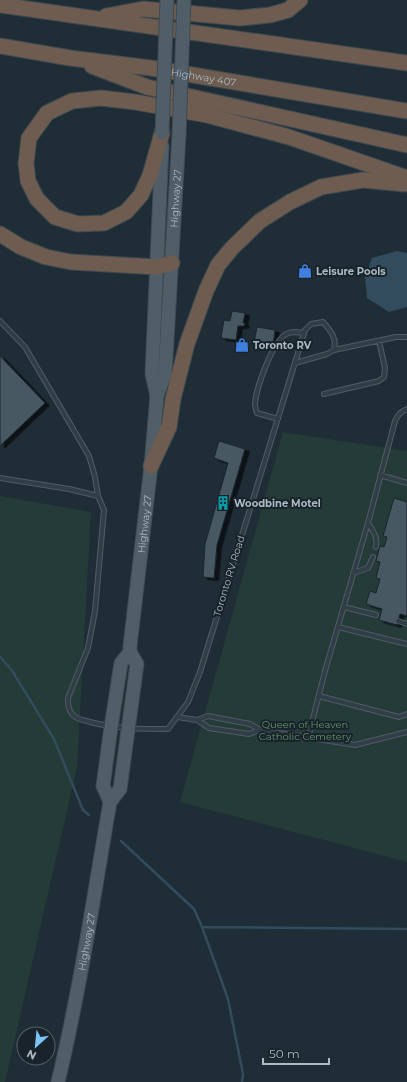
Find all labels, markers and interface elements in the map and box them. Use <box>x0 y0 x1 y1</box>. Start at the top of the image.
street label: Highway 407 <box>170 65 237 89</box>
street label: Highway 27 <box>167 169 183 228</box>
shop icon: Leisure Pools <box>297 263 313 279</box>
place label: Leisure Pools <box>316 265 386 278</box>
shop icon: Toronto RV <box>234 337 250 353</box>
place label: Toronto RV <box>253 339 312 352</box>
street label: Highway 27 <box>134 494 154 554</box>
building icon: Woodbine Motel <box>215 495 231 511</box>
place label: Woodbine Motel <box>234 497 321 510</box>
street label: Toronto RV Road <box>210 534 248 618</box>
park label: Queen of Heaven Catholic Cemetery <box>259 718 352 743</box>
street label: Highway 27 <box>75 912 98 972</box>
north arrow <box>16 1026 56 1066</box>
scale bar <box>263 1040 329 1066</box>
text: 50 m <box>269 1046 300 1061</box>
text: N <box>24 1047 39 1063</box>

